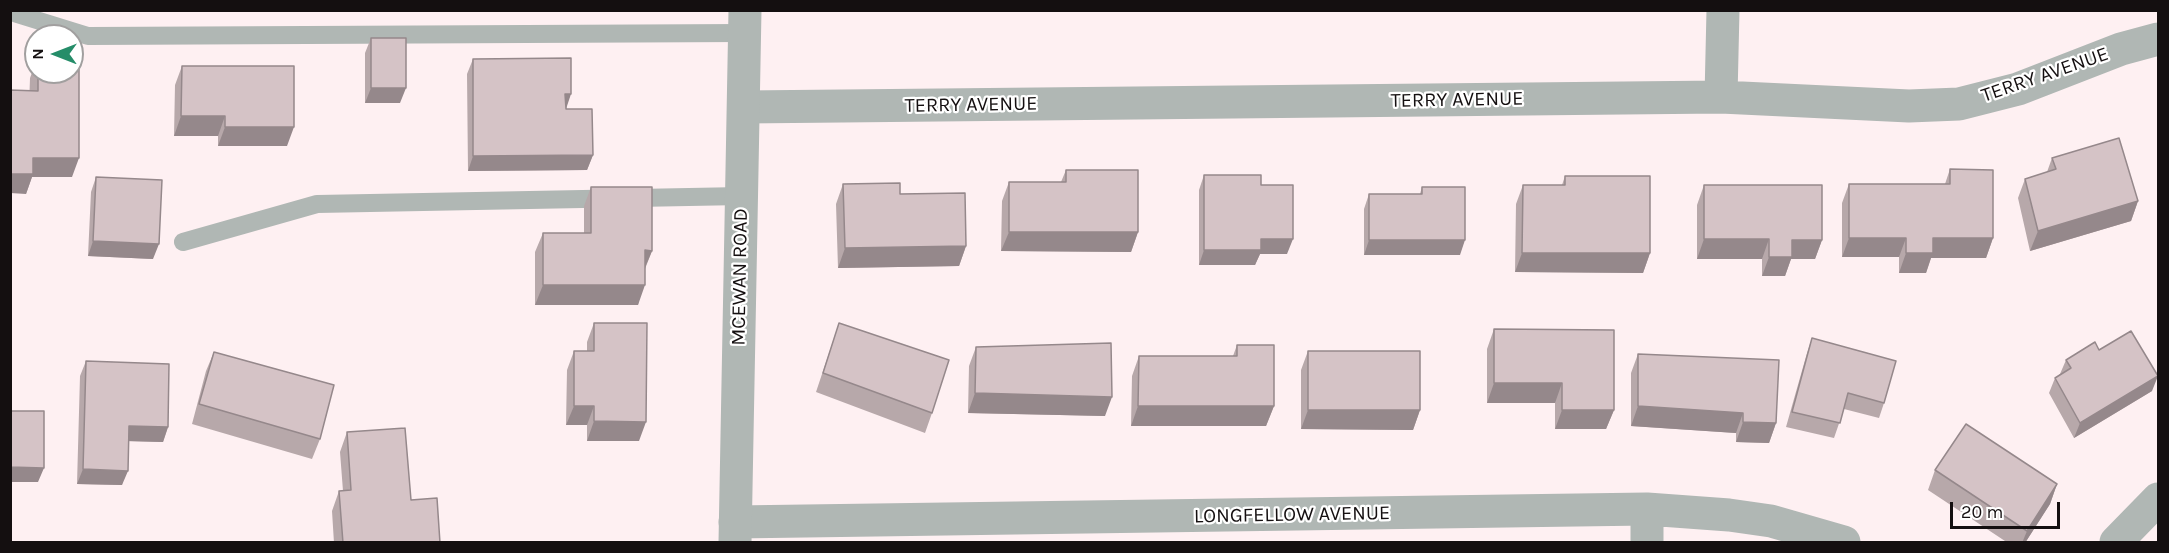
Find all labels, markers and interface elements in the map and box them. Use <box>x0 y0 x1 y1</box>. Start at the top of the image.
north arrow <box>24 24 84 84</box>
street label: TERRY AVENUE <box>1978 42 2112 108</box>
text: N <box>28 48 47 60</box>
street label: TERRY AVENUE <box>1390 87 1524 113</box>
street label: TERRY AVENUE <box>904 92 1038 118</box>
street label: MCEWAN ROAD <box>727 208 753 346</box>
scale bar <box>1953 490 2062 528</box>
street label: LONGFELLOW AVENUE <box>1194 501 1390 529</box>
text: 20 m <box>1961 501 2003 523</box>

